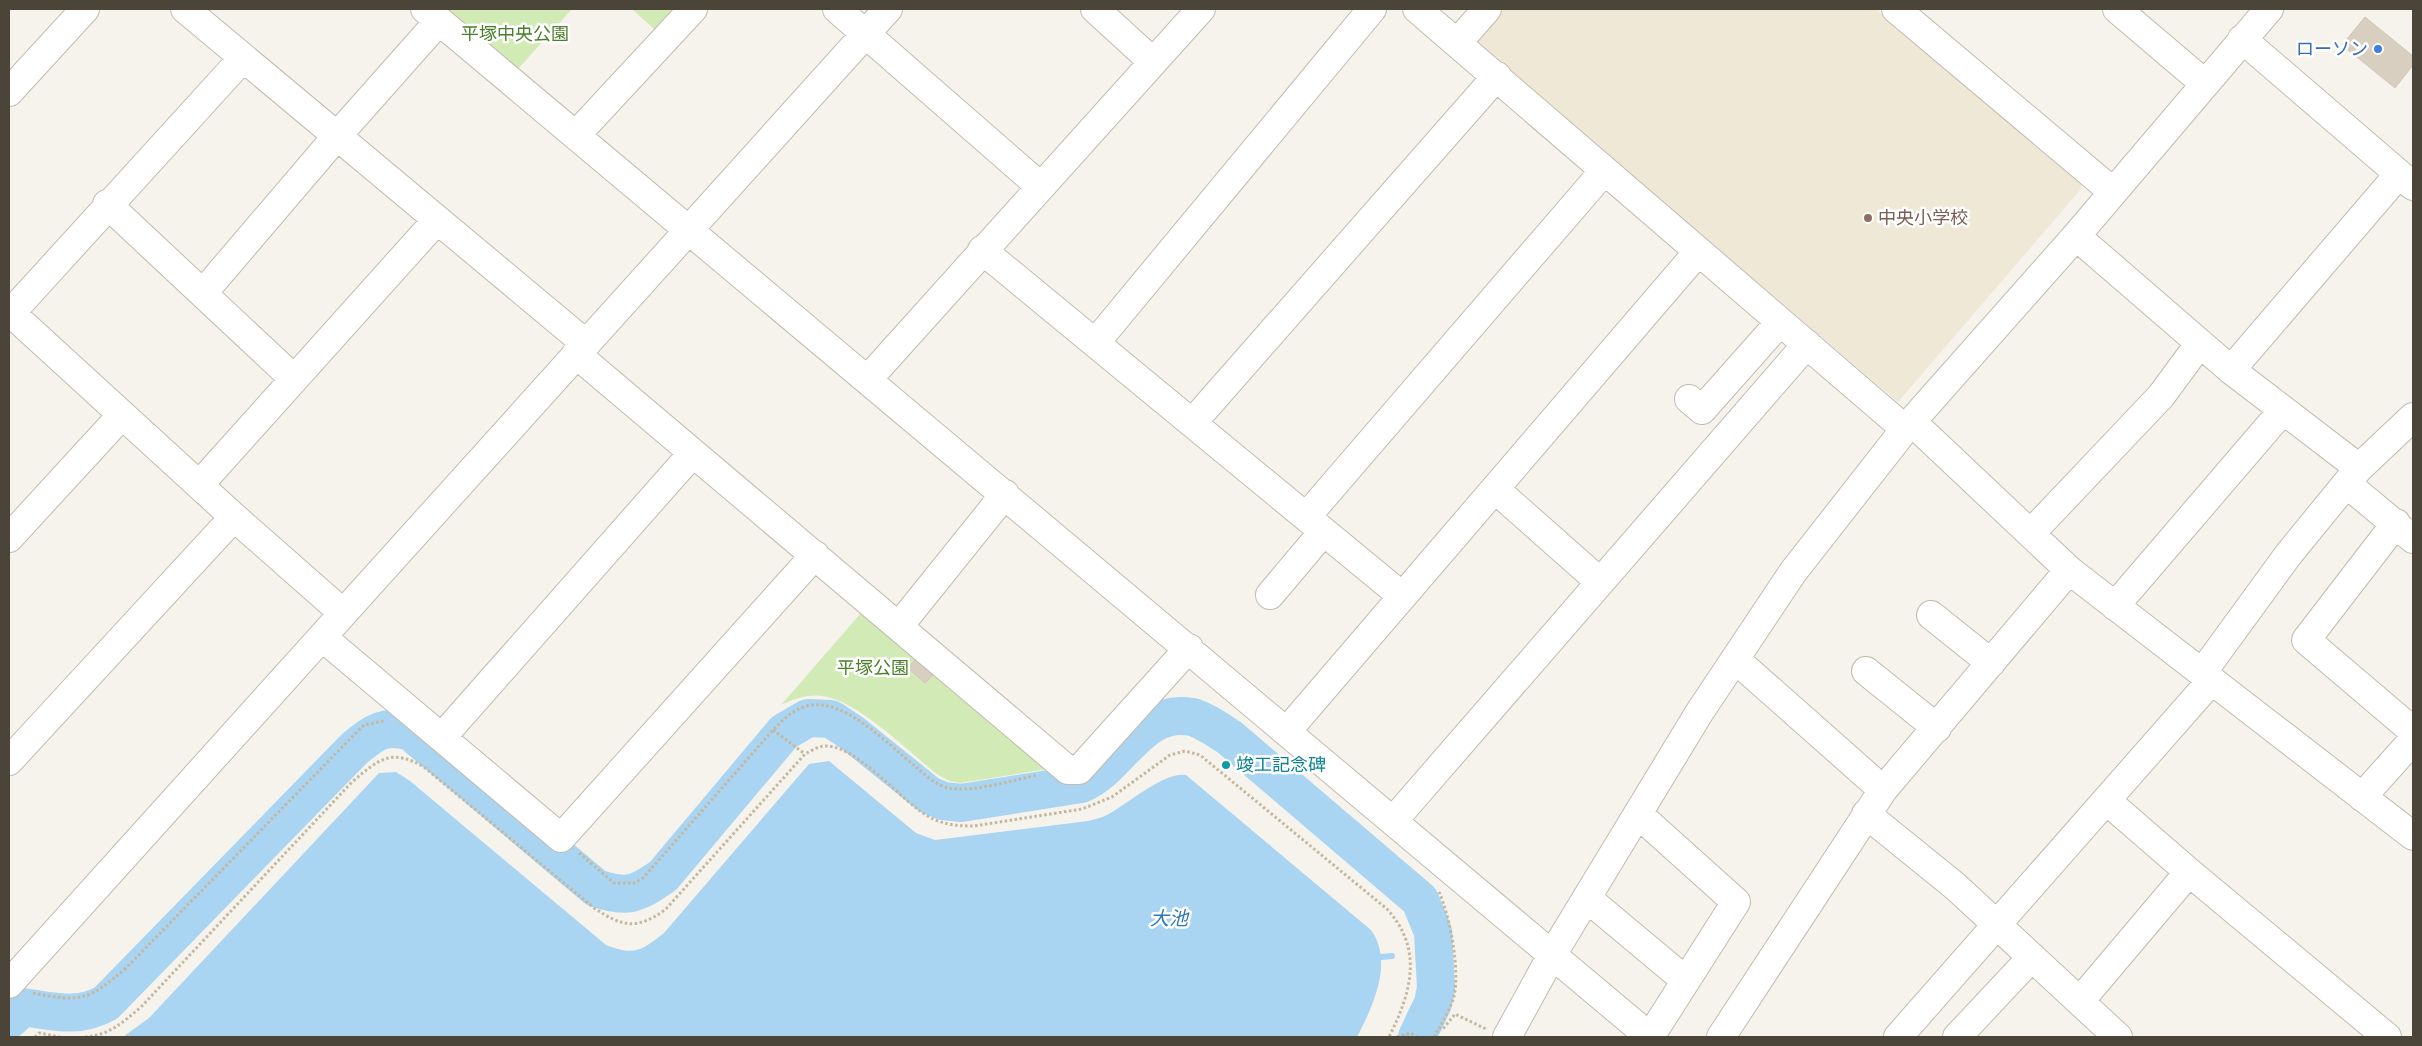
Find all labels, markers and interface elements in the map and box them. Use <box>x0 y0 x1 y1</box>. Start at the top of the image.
park label: 平塚中央公園 <box>461 25 569 44</box>
place label: ローソン <box>2296 41 2368 59</box>
marker: ローソン <box>2372 43 2384 55</box>
place label: 中央小学校 <box>1878 208 1968 228</box>
marker: 中央小学校 <box>1862 212 1874 224</box>
park label: 平塚公園 <box>837 659 909 678</box>
place label: 竣工記念碑 <box>1236 755 1326 775</box>
marker: 竣工記念碑 <box>1220 759 1232 771</box>
water label: 大池 <box>1150 909 1190 929</box>

